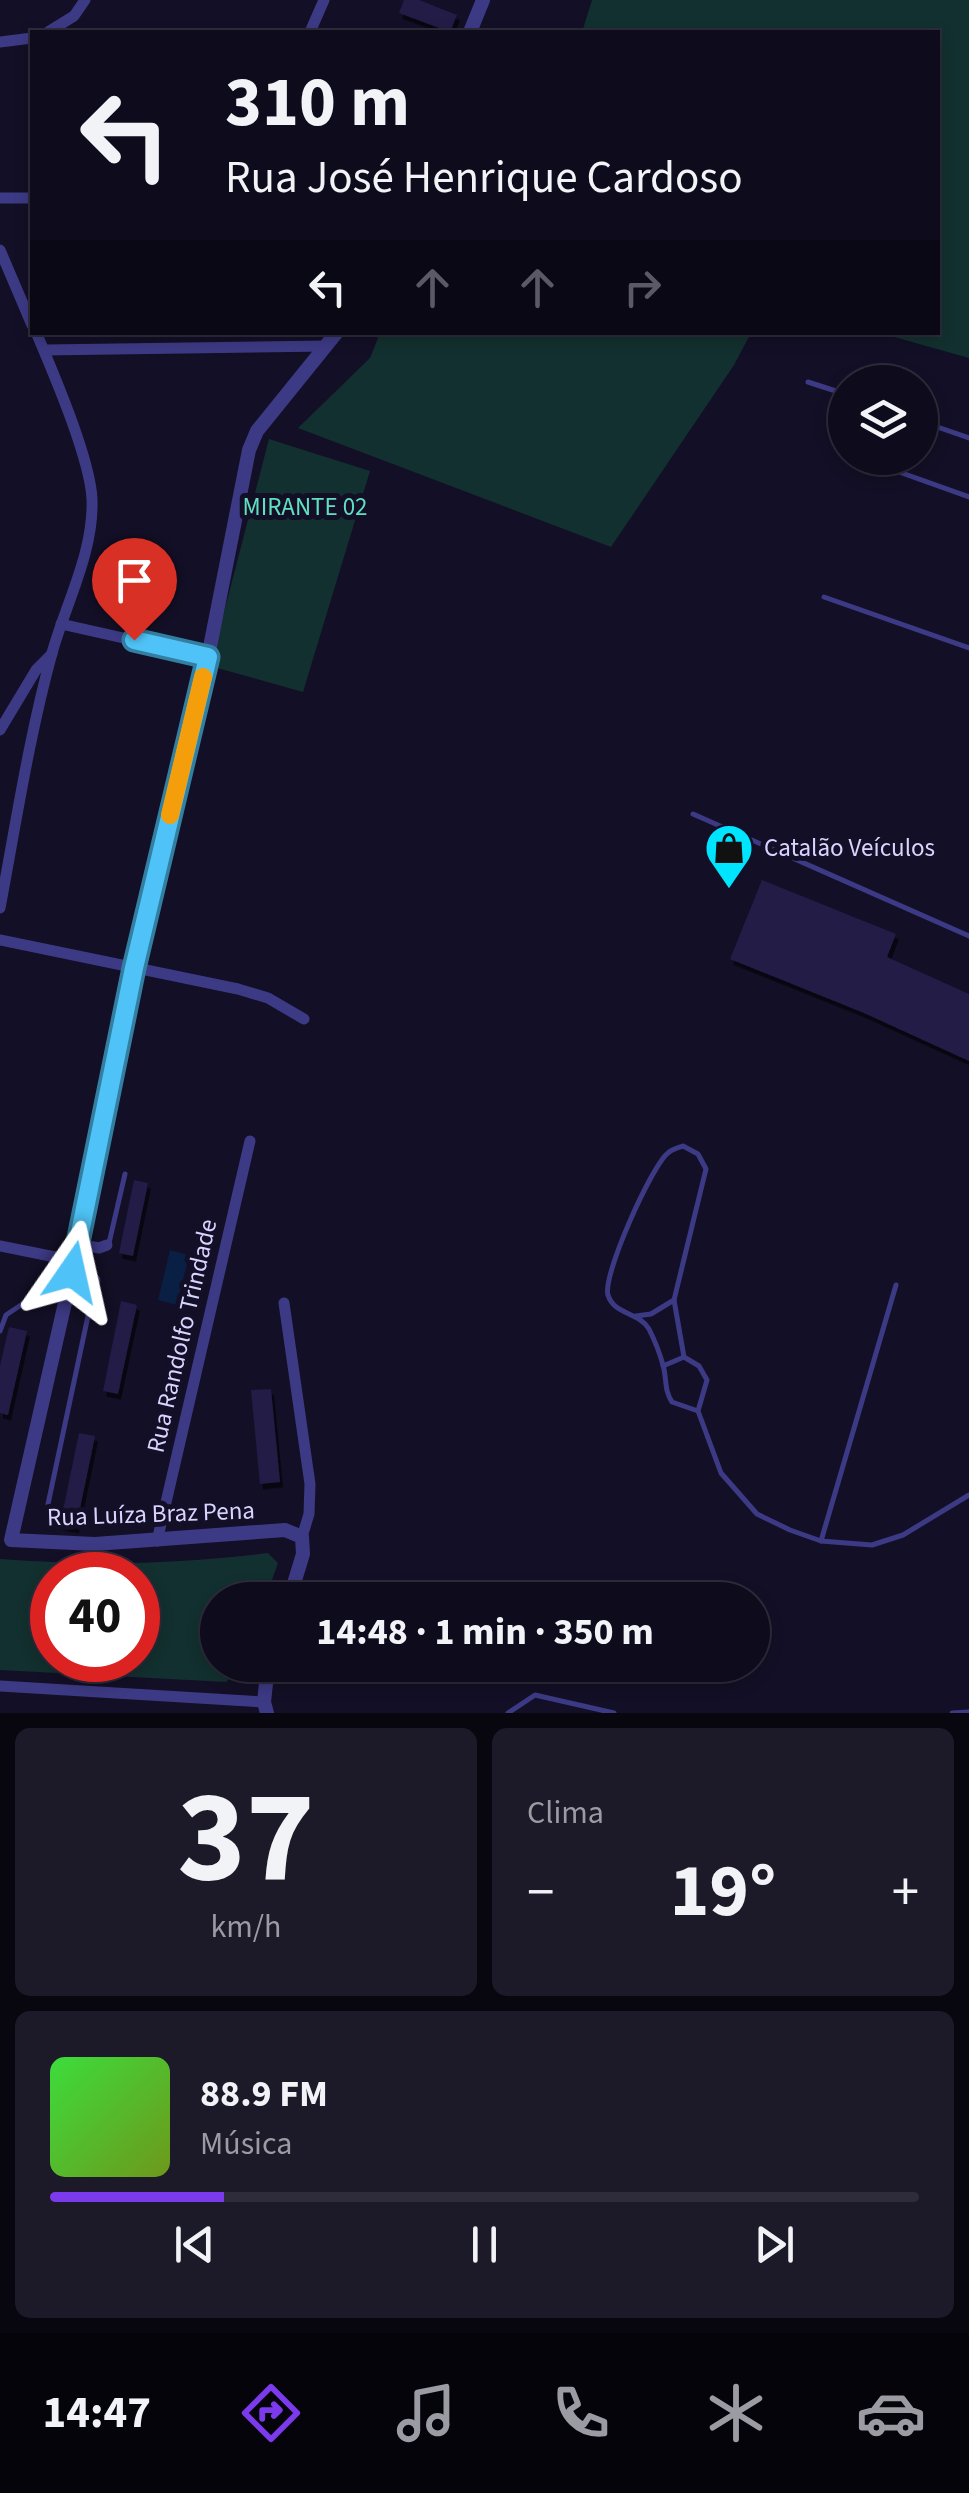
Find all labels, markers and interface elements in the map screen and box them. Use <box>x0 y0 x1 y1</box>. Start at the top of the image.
text: 310 m <box>225 53 410 153</box>
icon: left <box>60 70 190 200</box>
text: Rua José Henrique Cardoso <box>225 146 743 210</box>
icon: left <box>300 260 355 315</box>
icon: ahead <box>405 260 460 315</box>
icon: ahead <box>510 260 565 315</box>
icon: right <box>615 260 670 315</box>
map controls <box>828 365 938 475</box>
button: layers <box>828 365 938 475</box>
park label: MIRANTE 02 <box>242 489 368 525</box>
pin <box>92 538 177 641</box>
icon: arrive <box>107 553 162 608</box>
shop icon: Catalão Veículos <box>703 822 755 890</box>
place label: Catalão Veículos <box>764 830 935 866</box>
street label: Rua Randolfo Trindade <box>138 1216 226 1456</box>
position arrow <box>20 1220 124 1324</box>
street label: Rua Luíza Braz Pena <box>46 1492 256 1536</box>
speed limit sign: 40 <box>30 1552 160 1682</box>
text: 14:48 · 1 min · 350 m <box>316 1605 654 1659</box>
text: 37 <box>177 1746 315 1931</box>
text: Clima <box>527 1790 604 1836</box>
text: 19° <box>670 1838 776 1945</box>
text: − <box>527 1854 554 1932</box>
text: + <box>892 1854 919 1932</box>
text: km/h <box>211 1904 281 1950</box>
text: 88.9 FM <box>200 2067 328 2121</box>
text: Música <box>200 2121 292 2167</box>
icon: previous <box>167 2217 222 2272</box>
icon: pause <box>457 2217 512 2272</box>
icon: next <box>747 2217 802 2272</box>
icon: directions <box>236 2378 306 2448</box>
icon: music <box>391 2378 461 2448</box>
icon: phone <box>546 2378 616 2448</box>
icon: climate <box>701 2378 771 2448</box>
icon: car <box>856 2378 926 2448</box>
text: 14:47 <box>43 2381 151 2445</box>

